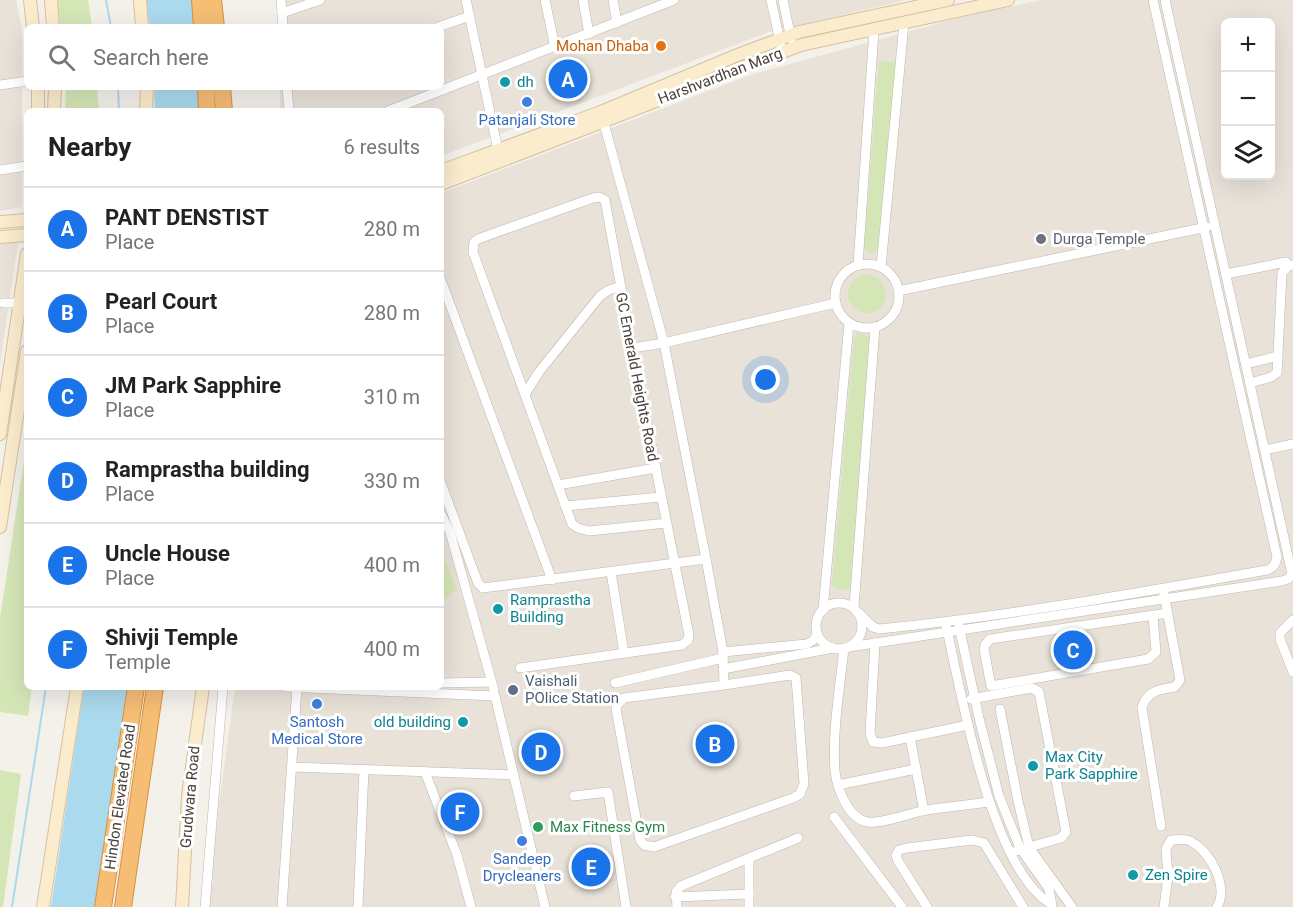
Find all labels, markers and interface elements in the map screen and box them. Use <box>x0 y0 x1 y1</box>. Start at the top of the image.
map controls <box>1221 18 1275 180</box>
button: + <box>1221 18 1275 72</box>
search box <box>24 24 444 90</box>
place label: Mohan Dhaba <box>556 37 649 55</box>
marker: Mohan Dhaba <box>654 39 668 53</box>
icon: search <box>45 41 78 74</box>
street label: Harshvardhan Marg <box>655 44 785 108</box>
text: Search here <box>93 45 209 70</box>
pin: A <box>548 56 588 101</box>
button: − <box>1221 72 1275 126</box>
place label: dh <box>517 73 534 91</box>
marker: dh <box>498 75 512 89</box>
marker: Patanjali Store <box>520 95 534 109</box>
place label: Patanjali Store <box>479 111 575 129</box>
button: layers <box>1221 126 1275 180</box>
text: Nearby <box>48 132 131 162</box>
text: 6 results <box>344 135 420 159</box>
text: PANT DENSTIST <box>105 205 269 230</box>
text: A <box>61 217 74 241</box>
text: 280 m <box>364 217 420 241</box>
text: Place <box>105 230 154 254</box>
place label: Durga Temple <box>1053 230 1145 248</box>
marker: Durga Temple <box>1034 232 1048 246</box>
text: Pearl Court <box>105 289 217 314</box>
street label: GC Emerald Heights Road <box>612 291 662 463</box>
text: B <box>61 301 74 325</box>
text: 280 m <box>364 301 420 325</box>
text: Place <box>105 314 154 338</box>
your location <box>751 365 780 394</box>
text: JM Park Sapphire <box>105 373 281 398</box>
text: C <box>61 385 74 409</box>
text: 310 m <box>364 385 420 409</box>
text: Place <box>105 398 154 422</box>
text: Ramprastha building <box>105 457 310 482</box>
text: D <box>61 469 74 493</box>
text: 330 m <box>364 469 420 493</box>
text: Place <box>105 482 154 506</box>
text: Uncle House <box>105 541 230 566</box>
text: E <box>62 553 73 577</box>
text: 400 m <box>364 553 420 577</box>
text: Place <box>105 566 154 590</box>
place label: Ramprastha Building <box>510 591 591 626</box>
marker: Ramprastha Building <box>491 602 505 616</box>
text: Shivji Temple <box>105 625 238 650</box>
pin: C <box>1054 628 1092 672</box>
text: F <box>62 637 73 661</box>
text: 400 m <box>364 637 420 661</box>
text: Temple <box>105 650 171 674</box>
place label: Vaishali POlice Station <box>525 672 619 707</box>
marker: Vaishali POlice Station <box>506 683 520 697</box>
marker: Santosh Medical Store <box>310 697 324 711</box>
place label: Santosh Medical Store <box>271 713 363 748</box>
place label: old building <box>374 713 451 731</box>
marker: old building <box>456 715 470 729</box>
pin: B <box>696 722 734 766</box>
street label: Hindon Elevated Road <box>101 723 139 871</box>
pin: D <box>522 730 560 774</box>
street label: Grudwara Road <box>177 745 203 849</box>
place label: Max City Park Sapphire <box>1045 748 1138 783</box>
marker: Max City Park Sapphire <box>1026 759 1040 773</box>
pin: F <box>440 790 480 834</box>
place label: Max Fitness Gym <box>550 818 665 836</box>
marker: Max Fitness Gym <box>531 820 545 834</box>
marker: Sandeep Drycleaners <box>515 834 529 848</box>
pin: E <box>572 844 610 890</box>
place label: Sandeep Drycleaners <box>483 850 561 885</box>
place label: Zen Spire <box>1145 866 1208 884</box>
marker: Zen Spire <box>1126 868 1140 882</box>

